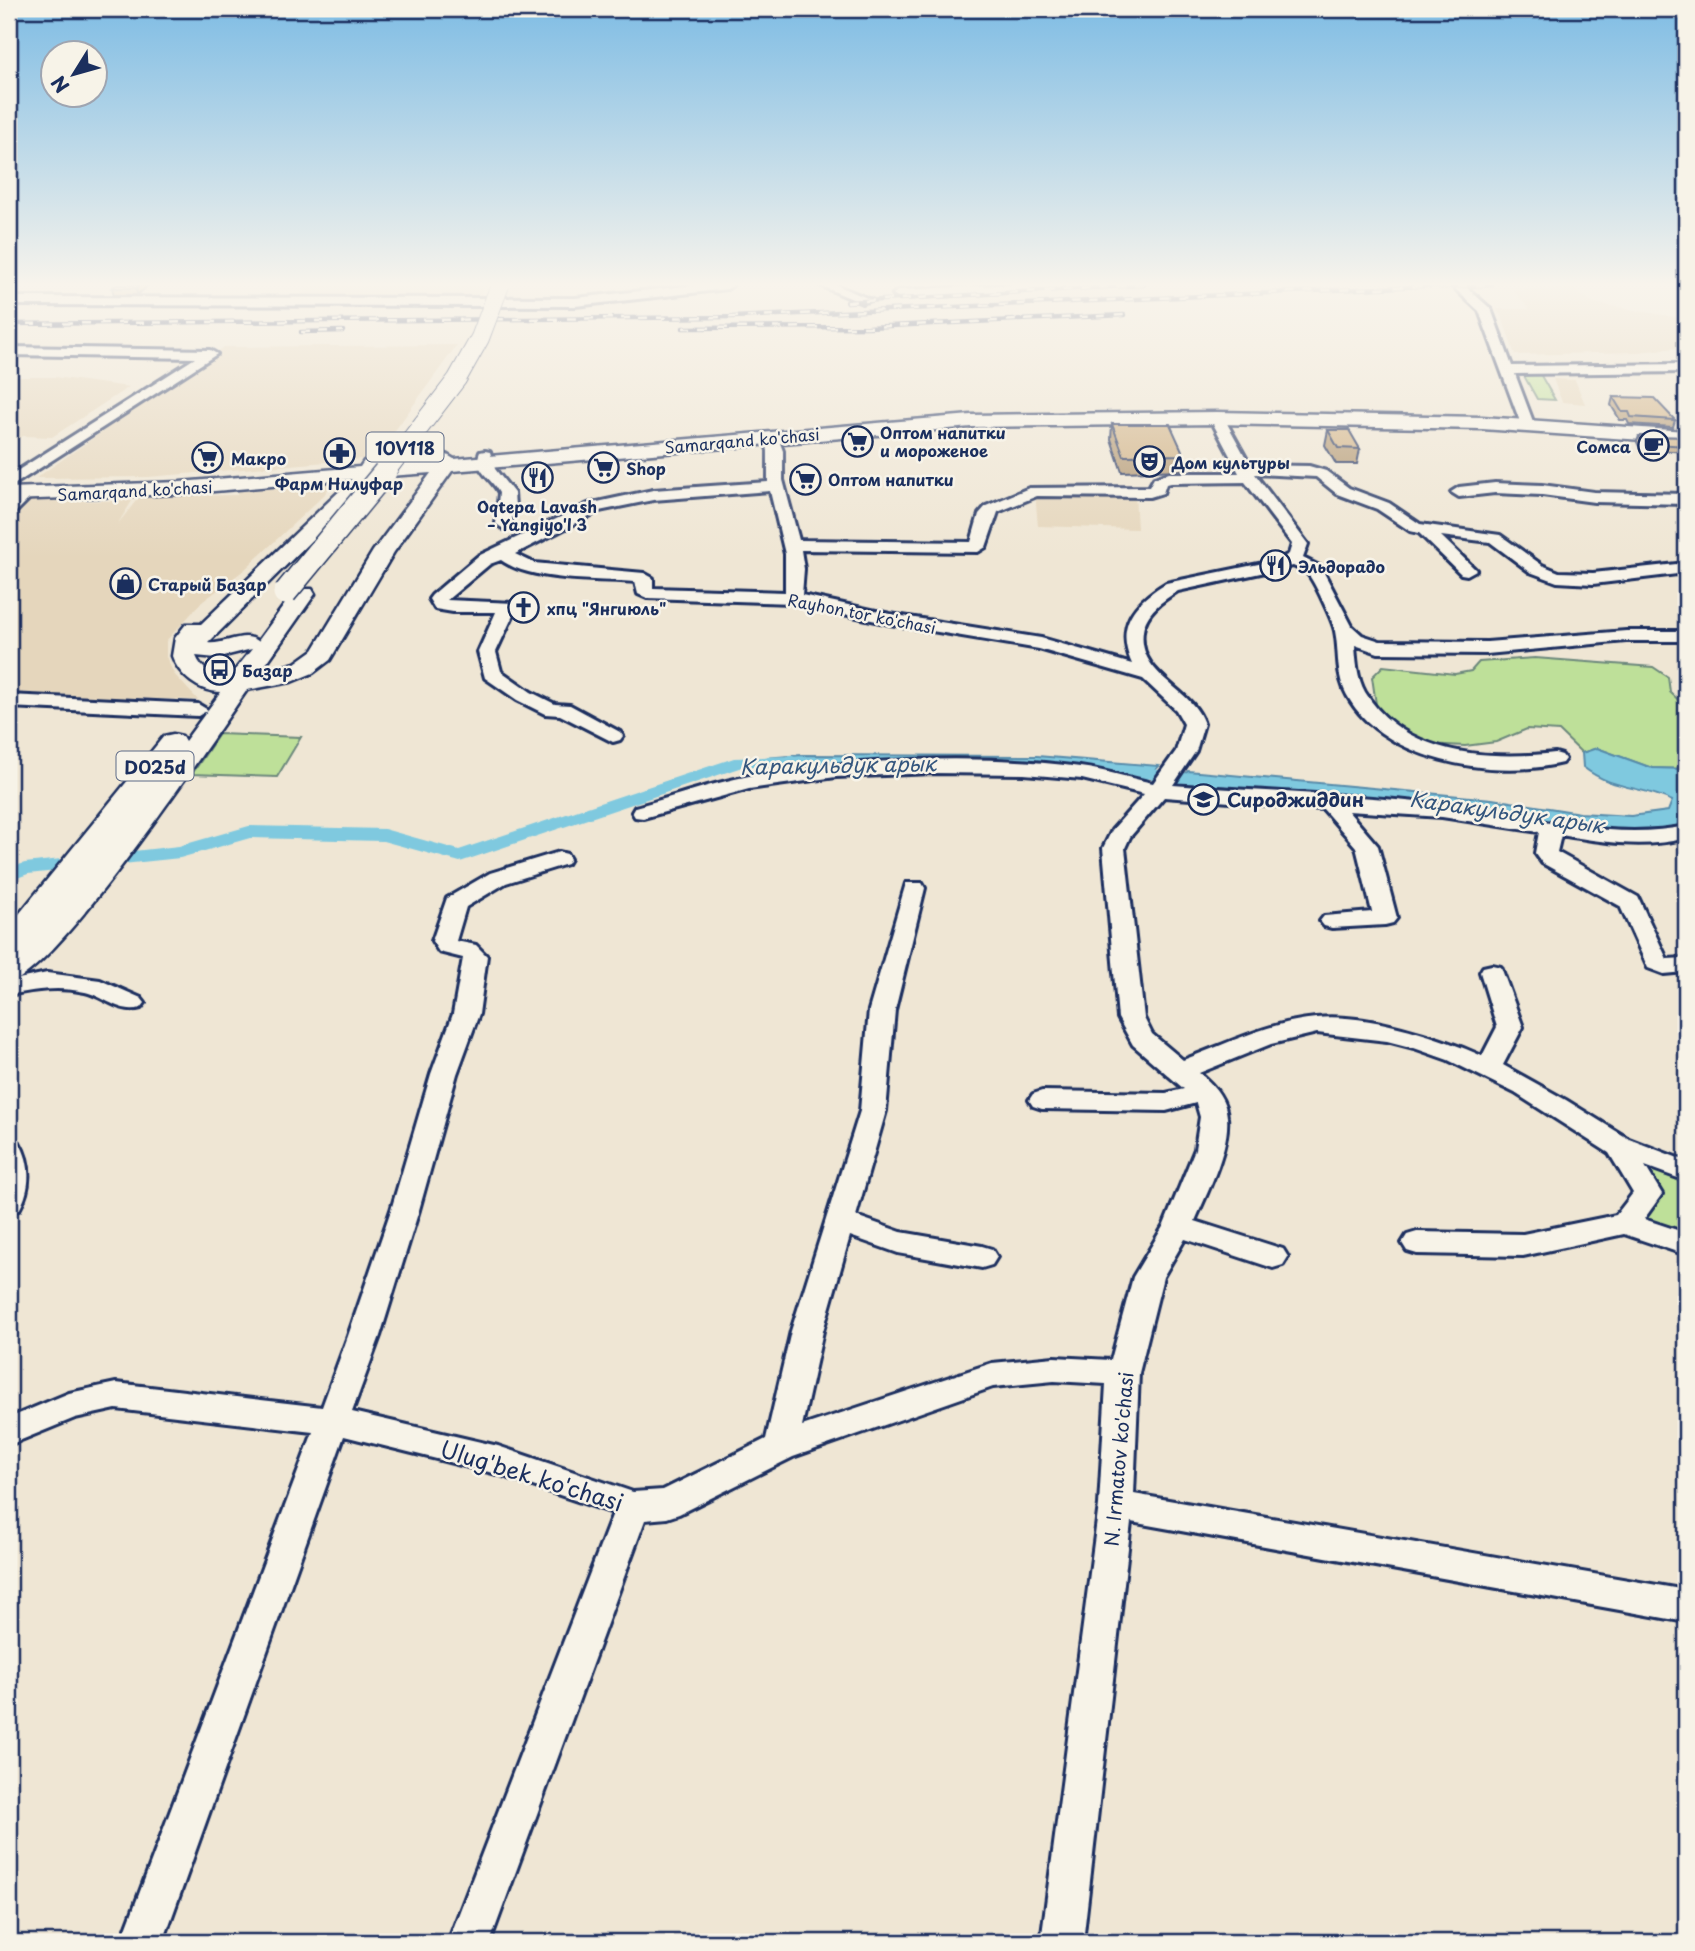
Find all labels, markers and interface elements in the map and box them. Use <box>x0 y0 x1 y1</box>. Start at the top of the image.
north arrow <box>38 38 108 108</box>
text: N <box>44 70 75 99</box>
place label: Оптом напитки и мороженое <box>880 420 1006 462</box>
street label: Samarqand ko'chasi <box>664 421 820 459</box>
supermarket icon: Оптом напитки и мороженое <box>840 424 874 458</box>
cafe icon: Сомса <box>1637 429 1671 463</box>
road number: 10V118 <box>366 432 444 462</box>
place label: Сомса <box>1576 434 1631 458</box>
pharmacy icon: Фарм Нилуфар <box>322 437 356 471</box>
supermarket icon: Макро <box>191 441 225 475</box>
theatre icon: Дом культуры <box>1132 445 1166 479</box>
place label: Макро <box>231 446 287 470</box>
place label: Дом культуры <box>1171 450 1290 474</box>
supermarket icon: Shop <box>586 451 620 485</box>
place label: Shop <box>626 456 666 480</box>
restaurant icon: Oqtepa Lavash – Yangiyo'l 3 <box>520 460 554 494</box>
supermarket icon: Оптом напитки <box>788 462 822 496</box>
place label: Оптом напитки <box>828 467 954 491</box>
place label: Фарм Нилуфар <box>275 471 403 495</box>
street label: Samarqand ko'chasi <box>57 474 213 506</box>
place label: Oqtepa Lavash – Yangiyo'l 3 <box>477 494 597 536</box>
restaurant icon: Эльдорадо <box>1258 549 1292 583</box>
place label: Эльдорадо <box>1298 554 1385 578</box>
shop icon: Cтарый Базар <box>108 567 142 601</box>
place label: Cтарый Базар <box>148 572 266 596</box>
street label: Rayhon tor ko'chasi <box>786 587 938 639</box>
church icon: хпц "Янгиюль" <box>507 591 541 625</box>
place label: хпц "Янгиюль" <box>547 596 666 620</box>
bus stop icon: Базар <box>202 653 236 687</box>
place label: Базар <box>242 658 292 682</box>
water label: Каракульдук арык <box>740 746 938 782</box>
road number: D025d <box>116 752 194 780</box>
school or university icon: Сироджиддин <box>1187 782 1221 816</box>
water label: Каракульдук арык <box>1408 782 1608 841</box>
place label: Сироджиддин <box>1227 785 1364 813</box>
street label: N. Irmatov ko'chasi <box>1096 1371 1140 1547</box>
street label: Ulug'bek ko'chasi <box>436 1430 628 1520</box>

